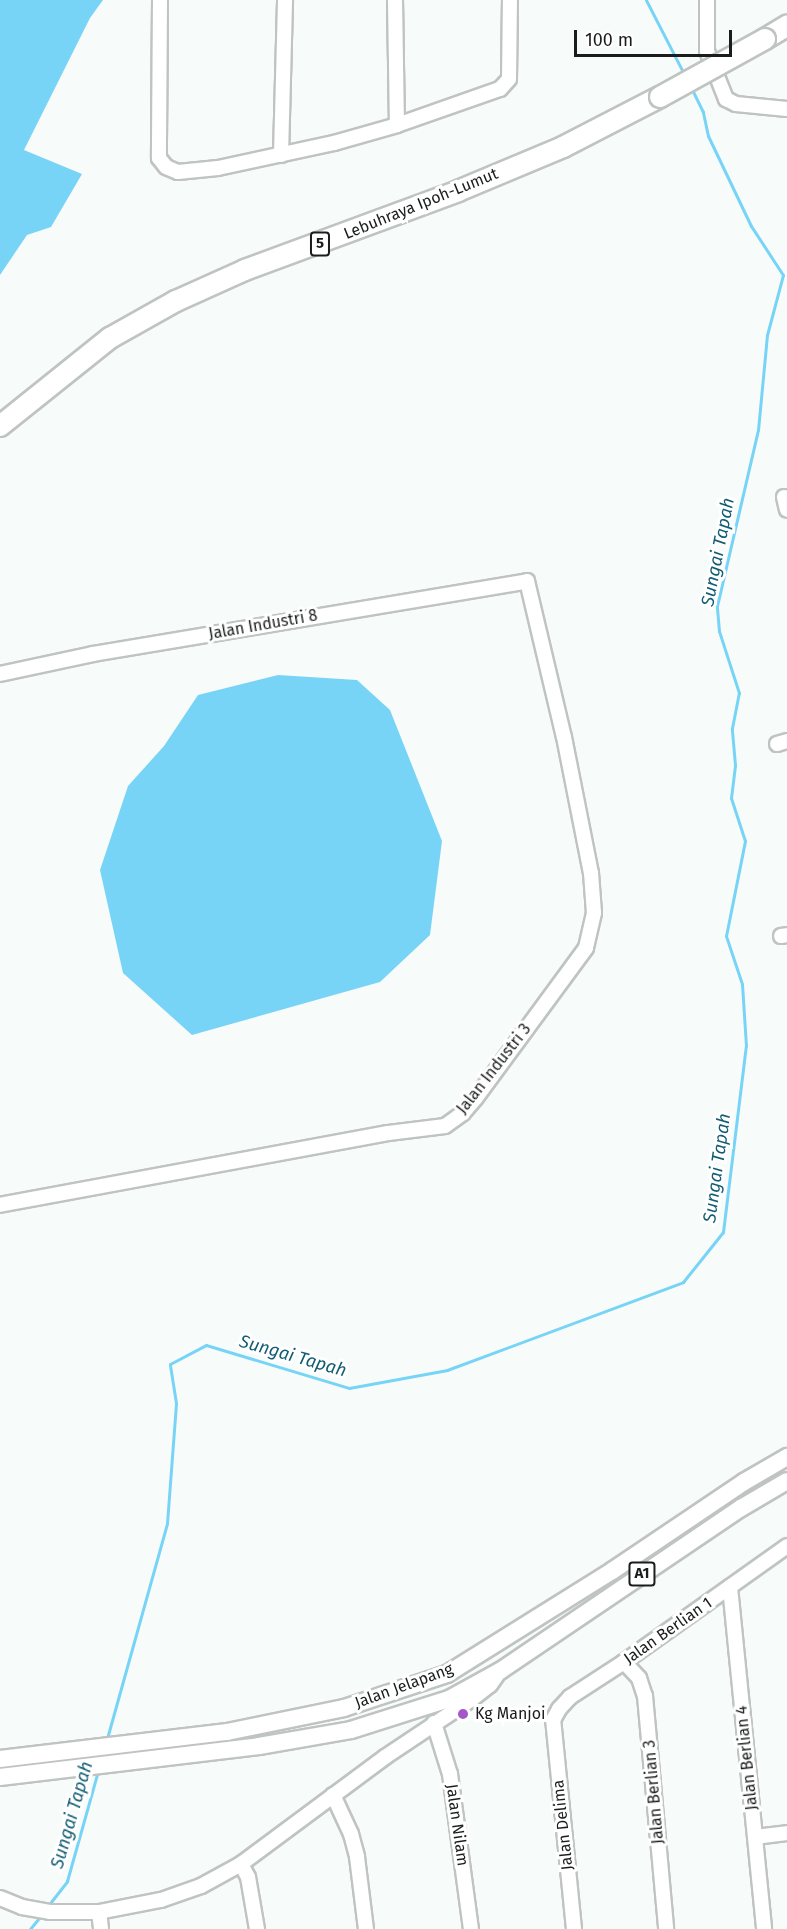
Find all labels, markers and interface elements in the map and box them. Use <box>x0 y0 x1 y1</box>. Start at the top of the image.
scale bar <box>577 18 734 56</box>
text: 100 m <box>585 29 633 51</box>
street label: Lebuhraya Ipoh-Lumut <box>341 164 501 244</box>
road number: 5 <box>310 232 330 256</box>
water label: Sungai Tapah <box>697 496 739 608</box>
street label: Jalan Industri 8 <box>207 606 319 644</box>
street label: Jalan Industri 3 <box>453 1020 535 1118</box>
water label: Sungai Tapah <box>699 1112 735 1224</box>
water label: Sungai Tapah <box>237 1330 349 1382</box>
road number: A1 <box>627 1562 657 1586</box>
street label: Jalan Berlian 1 <box>620 1593 716 1669</box>
street label: Jalan Jelapang <box>352 1659 456 1713</box>
place label: Kg Manjoi <box>475 1704 546 1724</box>
street label: Jalan Berlian 4 <box>732 1705 762 1811</box>
marker: Kg Manjoi <box>456 1707 470 1721</box>
street label: Jalan Berlian 3 <box>640 1739 668 1845</box>
water label: Sungai Tapah <box>46 1759 98 1871</box>
street label: Jalan Delima <box>549 1779 577 1871</box>
street label: Jalan Nilam <box>442 1783 472 1867</box>

